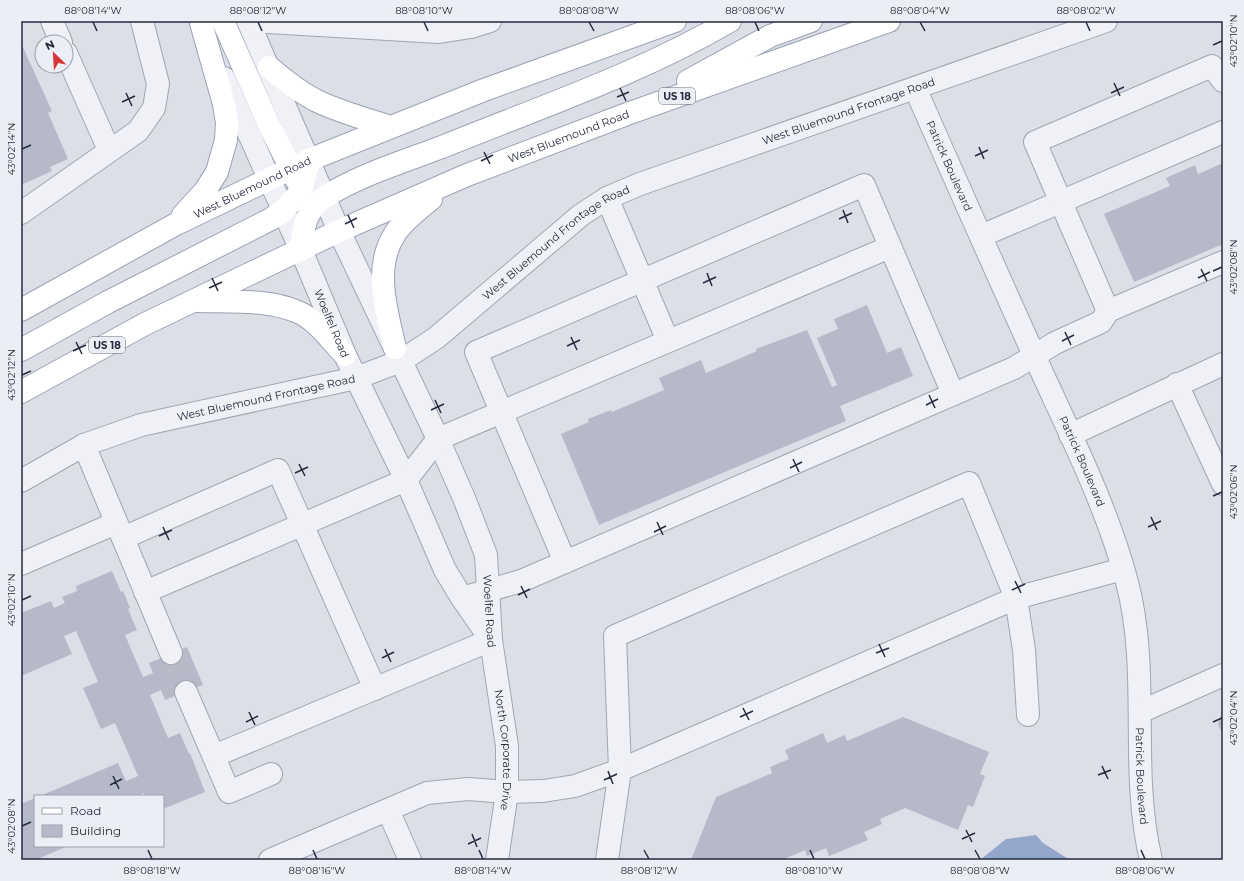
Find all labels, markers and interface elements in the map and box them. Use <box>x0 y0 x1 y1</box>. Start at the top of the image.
text: 88°08'14"W <box>64 4 122 17</box>
text: 88°08'12"W <box>230 4 286 17</box>
text: 88°08'10"W <box>395 4 453 17</box>
text: 88°08'08"W <box>559 4 619 17</box>
text: 88°08'06"W <box>725 4 785 17</box>
text: 88°08'04"W <box>890 4 950 17</box>
text: 88°08'02"W <box>1056 4 1116 17</box>
text: 43°02'10"N <box>1227 14 1240 68</box>
north arrow <box>34 34 74 74</box>
text: N <box>43 37 57 53</box>
street label: West Bluemound Frontage Road <box>760 74 937 148</box>
road number: US 18 <box>659 88 695 104</box>
street label: West Bluemound Road <box>506 107 631 166</box>
street label: Patrick Boulevard <box>923 118 976 213</box>
text: 43°02'14"N <box>5 123 18 175</box>
street label: West Bluemound Road <box>191 153 313 222</box>
street label: West Bluemound Frontage Road <box>479 182 632 303</box>
text: 43°02'08"N <box>1227 239 1240 295</box>
street label: Woelfel Road <box>311 287 352 360</box>
road number: US 18 <box>89 337 125 353</box>
text: 43°02'12"N <box>5 349 18 401</box>
street label: West Bluemound Frontage Road <box>176 371 357 424</box>
street label: Patrick Boulevard <box>1056 414 1108 509</box>
text: 43°02'06"N <box>1227 464 1240 520</box>
text: 43°02'10"N <box>5 573 18 627</box>
street label: Woelfel Road <box>480 574 499 649</box>
street label: North Corporate Drive <box>492 689 514 812</box>
text: 43°02'04"N <box>1227 690 1240 746</box>
street label: Patrick Boulevard <box>1133 727 1151 826</box>
legend <box>34 795 164 847</box>
text: 43°02'08"N <box>5 798 18 854</box>
text: Road <box>70 803 101 818</box>
text: Building <box>70 823 121 838</box>
text: 88°08'18"W <box>123 864 181 877</box>
text: 88°08'16"W <box>289 864 345 877</box>
text: 88°08'14"W <box>454 864 512 877</box>
text: 88°08'12"W <box>621 864 677 877</box>
text: 88°08'10"W <box>785 864 843 877</box>
text: 88°08'08"W <box>950 864 1010 877</box>
text: 88°08'06"W <box>1115 864 1175 877</box>

